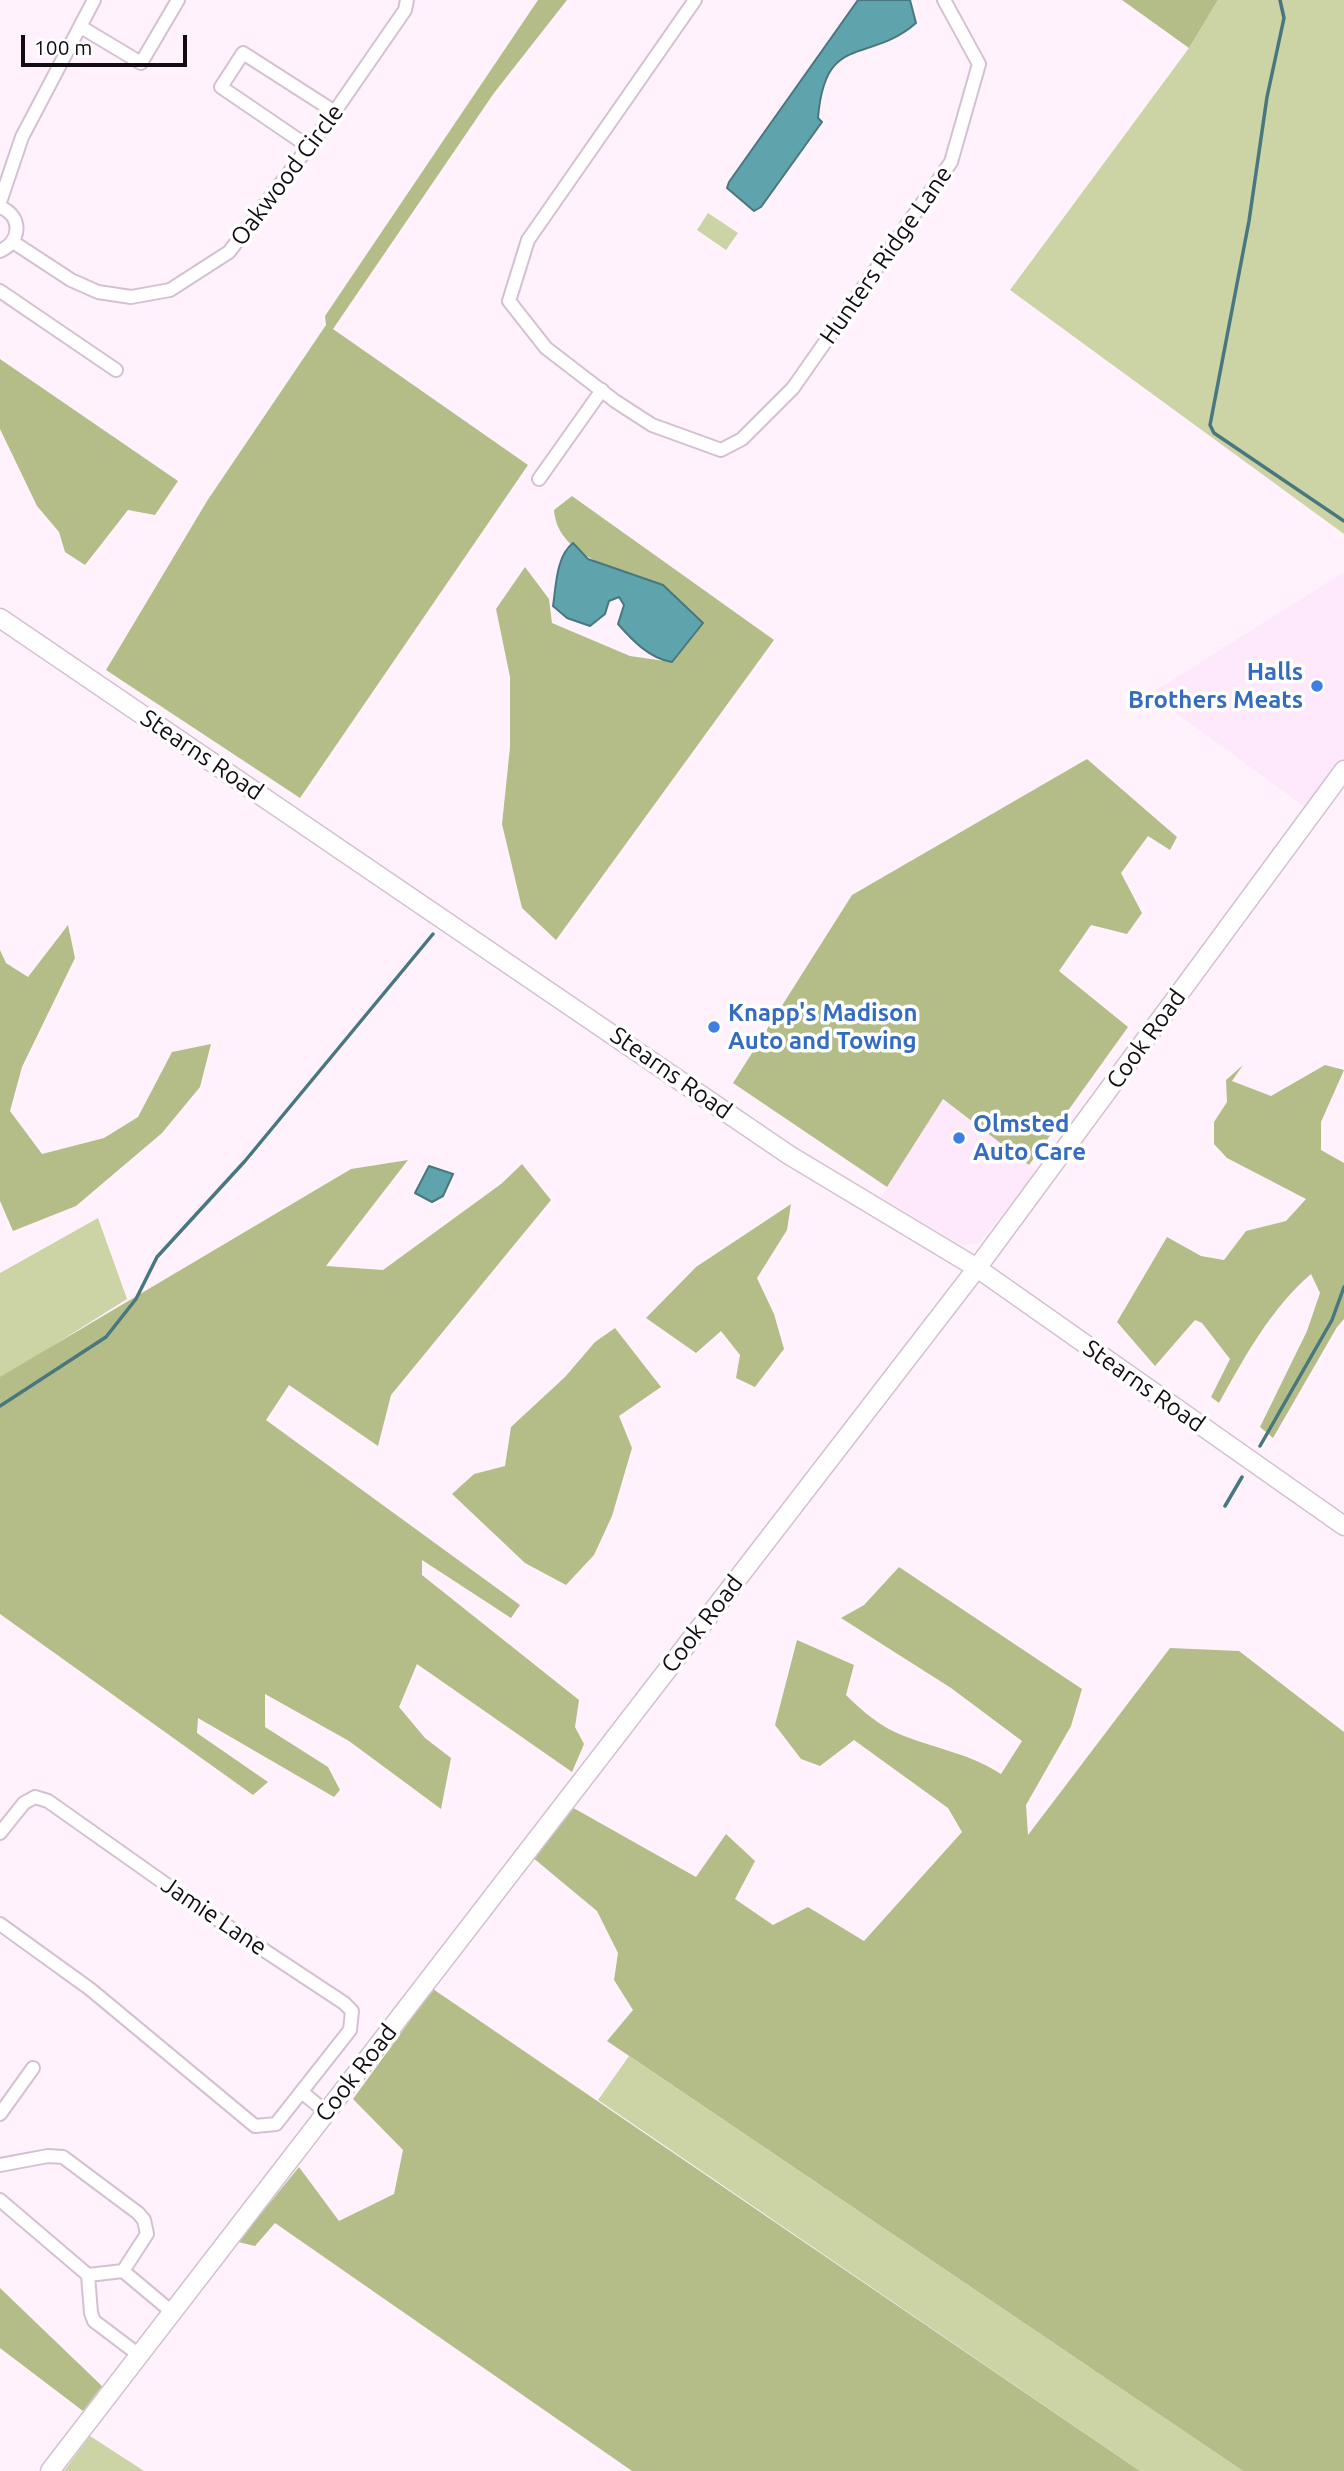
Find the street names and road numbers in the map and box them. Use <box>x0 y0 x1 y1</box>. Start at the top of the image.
street label: Oakwood Circle <box>224 99 350 251</box>
street label: Hunters Ridge Lane <box>814 160 958 350</box>
street label: Stearns Road <box>135 703 269 807</box>
street label: Cook Road <box>1100 984 1192 1094</box>
street label: Stearns Road <box>605 1021 737 1125</box>
street label: Stearns Road <box>1078 1334 1210 1438</box>
street label: Cook Road <box>655 1570 749 1678</box>
street label: Jamie Lane <box>156 1870 272 1962</box>
street label: Cook Road <box>309 2019 403 2127</box>

